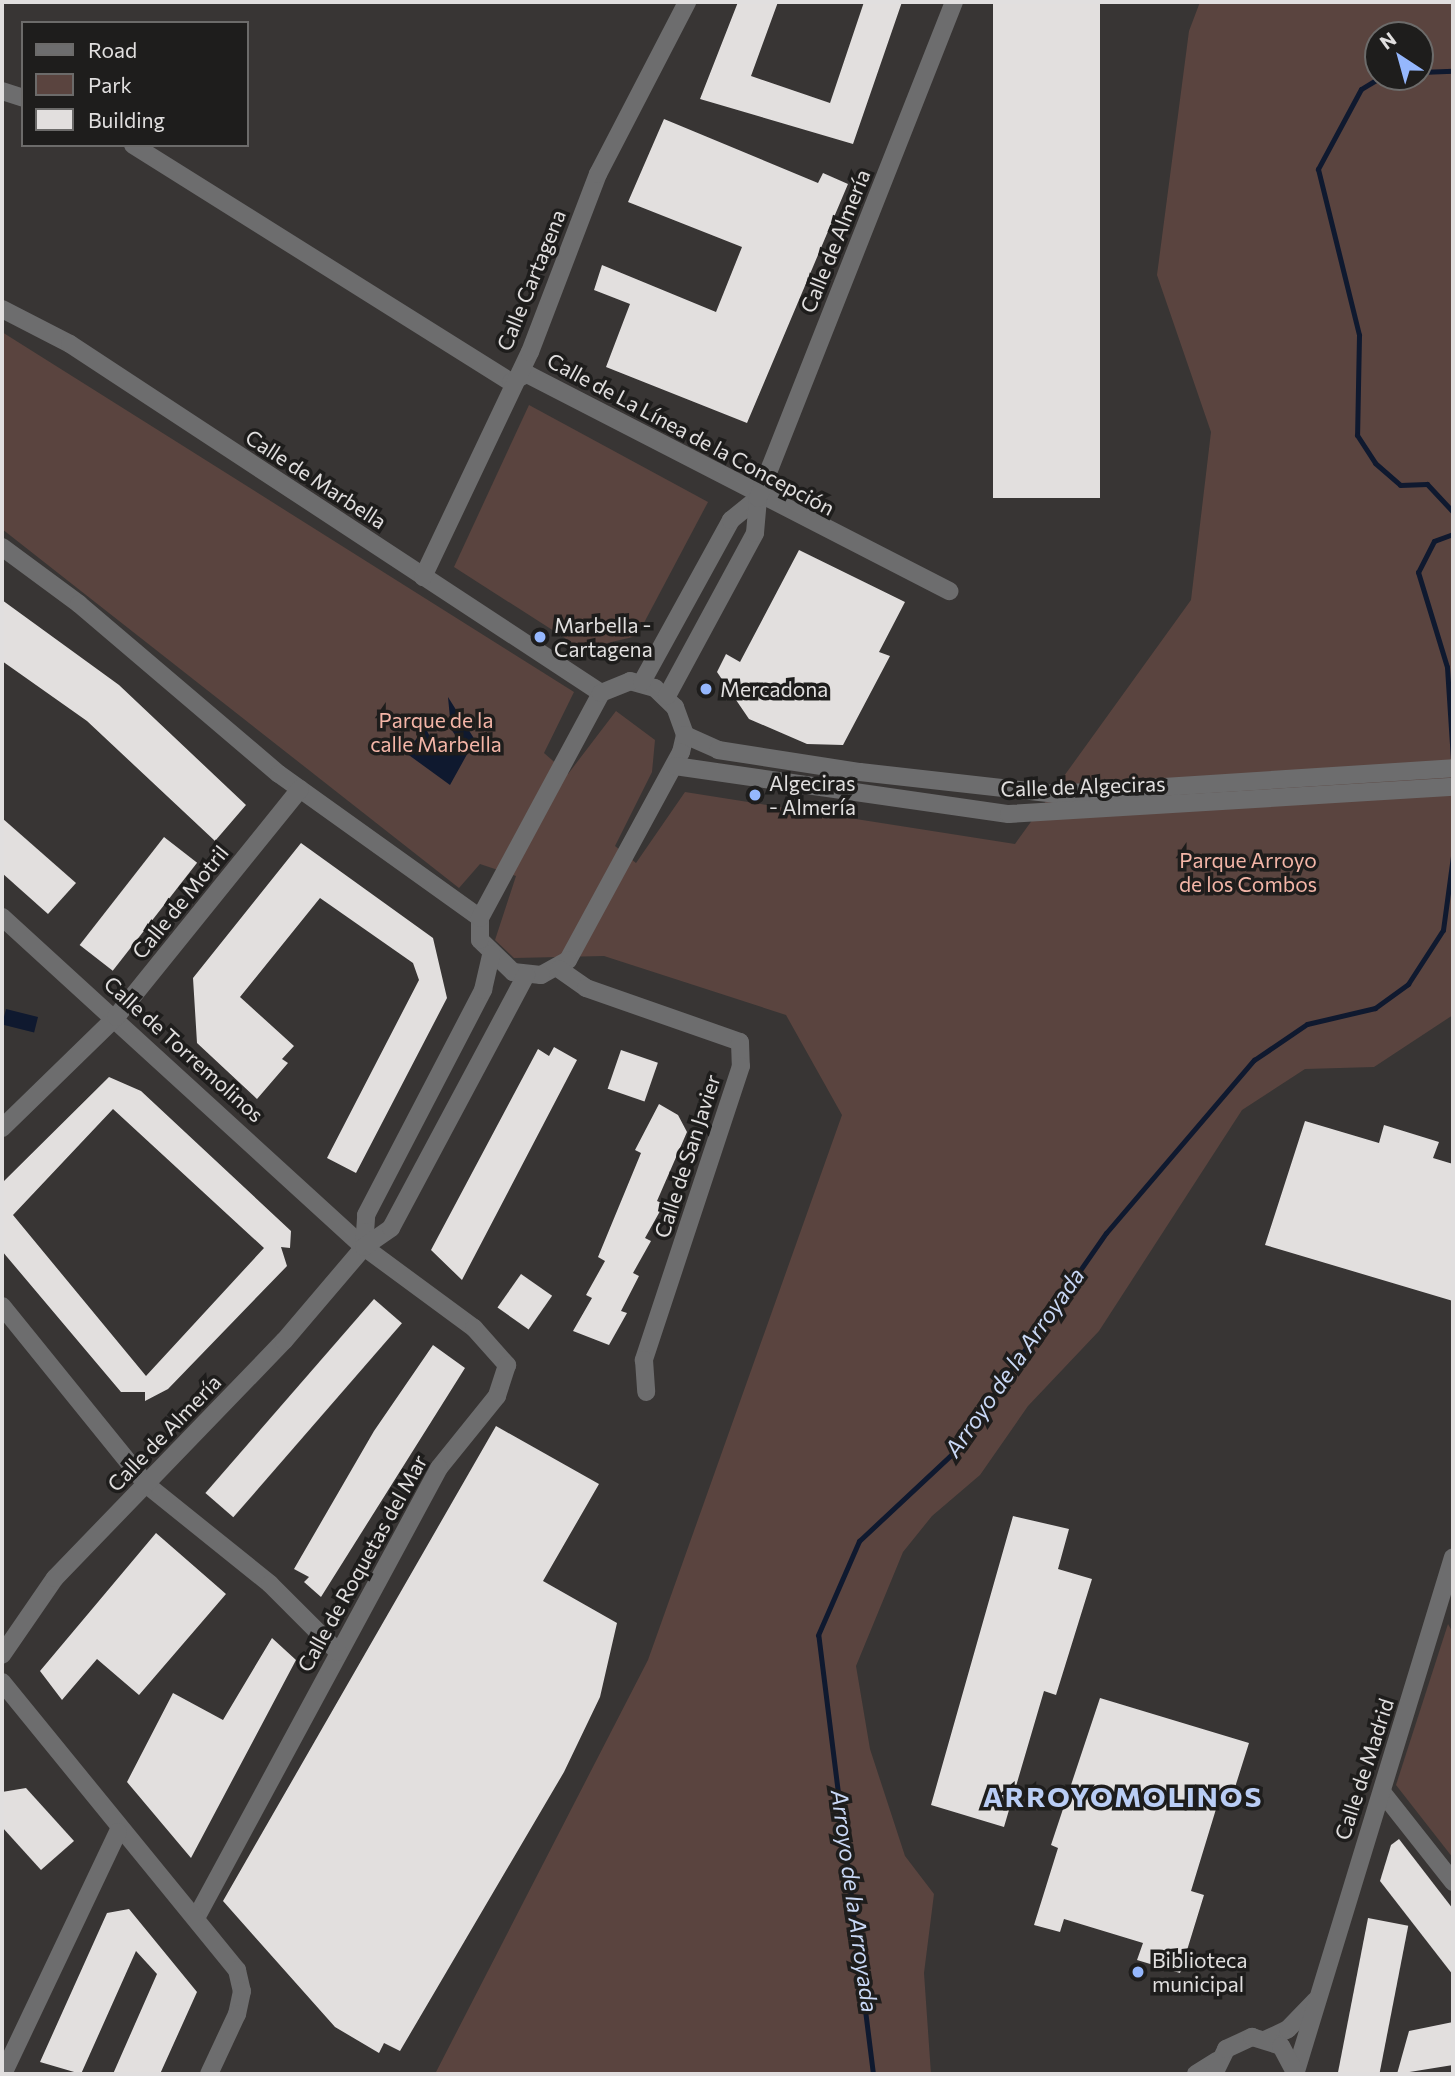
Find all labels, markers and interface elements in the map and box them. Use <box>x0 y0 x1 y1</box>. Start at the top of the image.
legend <box>21 21 248 147</box>
north arrow <box>1364 21 1434 91</box>
text: N <box>1375 27 1400 54</box>
text: Road <box>88 37 137 62</box>
text: Park <box>88 72 132 97</box>
text: Building <box>88 107 165 132</box>
street label: Calle de Almería <box>795 166 875 316</box>
street label: Calle Cartagena <box>491 206 571 354</box>
street label: Calle de La Línea de la Concepción <box>543 347 839 521</box>
street label: Calle de Marbella <box>241 424 391 534</box>
place label: Marbella - Cartagena <box>554 612 653 662</box>
marker: Marbella - Cartagena <box>532 629 548 645</box>
place label: Mercadona <box>720 676 828 702</box>
marker: Mercadona <box>698 681 714 697</box>
park label: Parque de la calle Marbella <box>370 707 502 757</box>
place label: Algeciras - Almería <box>769 770 856 820</box>
street label: Calle de Algeciras <box>1000 771 1166 801</box>
marker: Algeciras - Almería <box>747 787 763 803</box>
street label: Calle de Motril <box>127 840 233 964</box>
park label: Parque Arroyo de los Combos <box>1179 847 1317 897</box>
street label: Calle de Torremolinos <box>99 971 269 1127</box>
street label: Calle de San Javier <box>649 1071 725 1241</box>
water label: Arroyo de la Arroyada <box>938 1262 1090 1462</box>
street label: Calle de Almería <box>102 1369 226 1497</box>
street label: Calle de Roquetas del Mar <box>292 1450 432 1676</box>
street label: Calle de Madrid <box>1329 1695 1399 1843</box>
district label: ARROYOMOLINOS <box>984 1779 1262 1813</box>
water label: Arroyo de la Arroyada <box>826 1788 884 2014</box>
place label: Biblioteca municipal <box>1152 1947 1247 1997</box>
marker: Biblioteca municipal <box>1130 1964 1146 1980</box>

